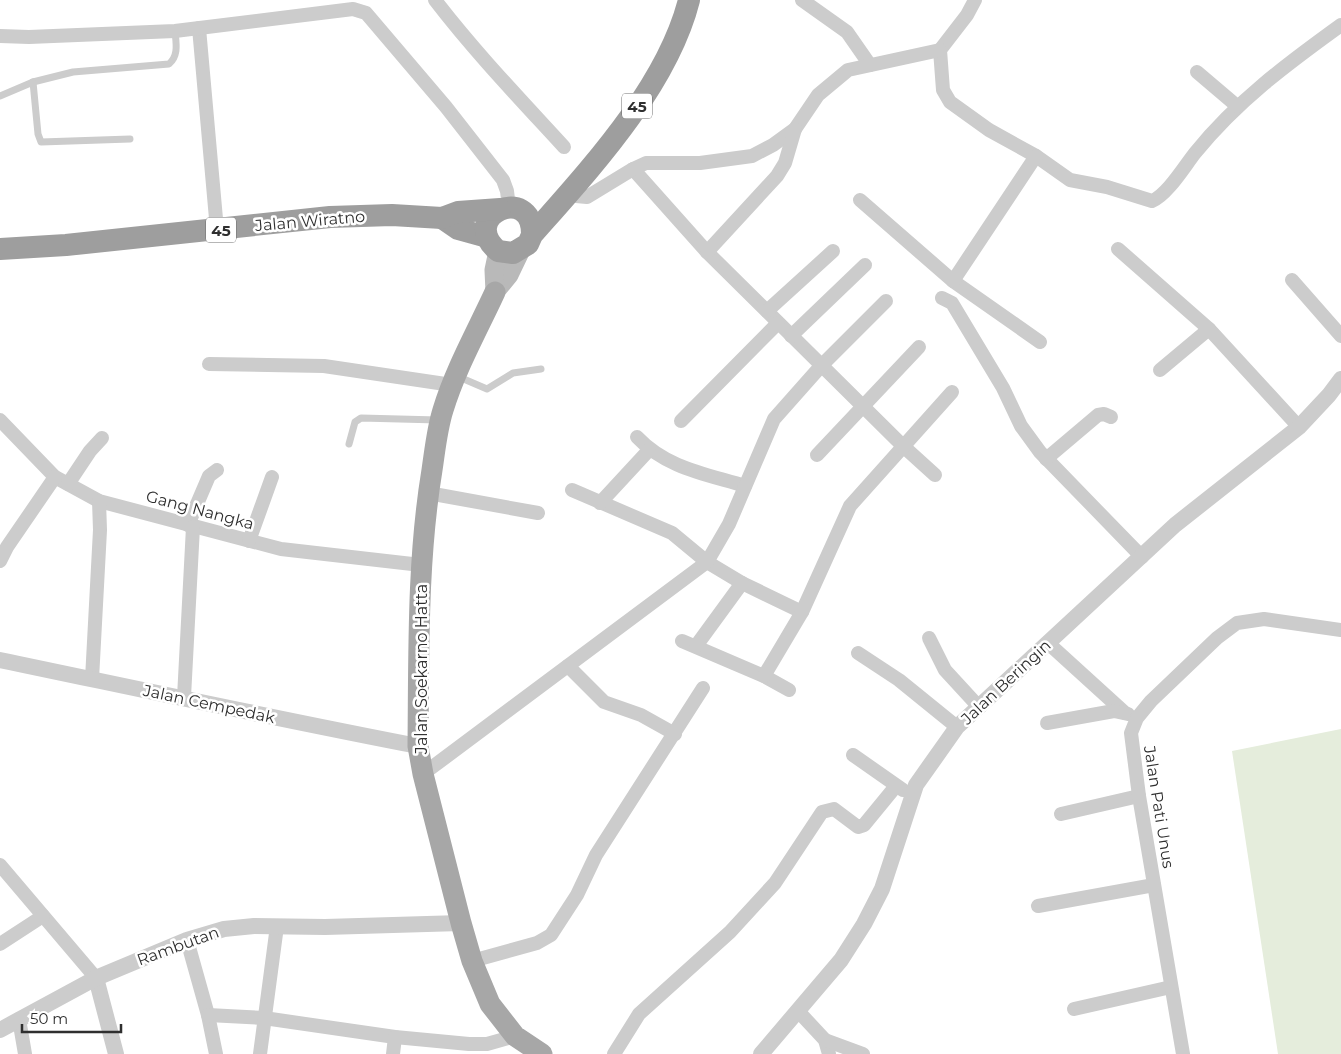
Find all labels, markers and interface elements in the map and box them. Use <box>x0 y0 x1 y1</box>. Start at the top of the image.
road number: 45 <box>622 94 652 118</box>
street label: Jalan Wiratno <box>253 207 366 235</box>
road number: 45 <box>206 218 236 242</box>
street label: Gang Nangka <box>144 486 256 534</box>
street label: Jalan Soekarno Hatta <box>412 584 431 755</box>
street label: Jalan Beringin <box>957 636 1055 729</box>
street label: Jalan Cempedak <box>140 681 277 727</box>
street label: Jalan Pati Unus <box>1140 743 1178 870</box>
street label: Rambutan <box>134 922 222 970</box>
scale bar <box>22 1002 121 1034</box>
text: 50 m <box>30 1009 68 1028</box>

